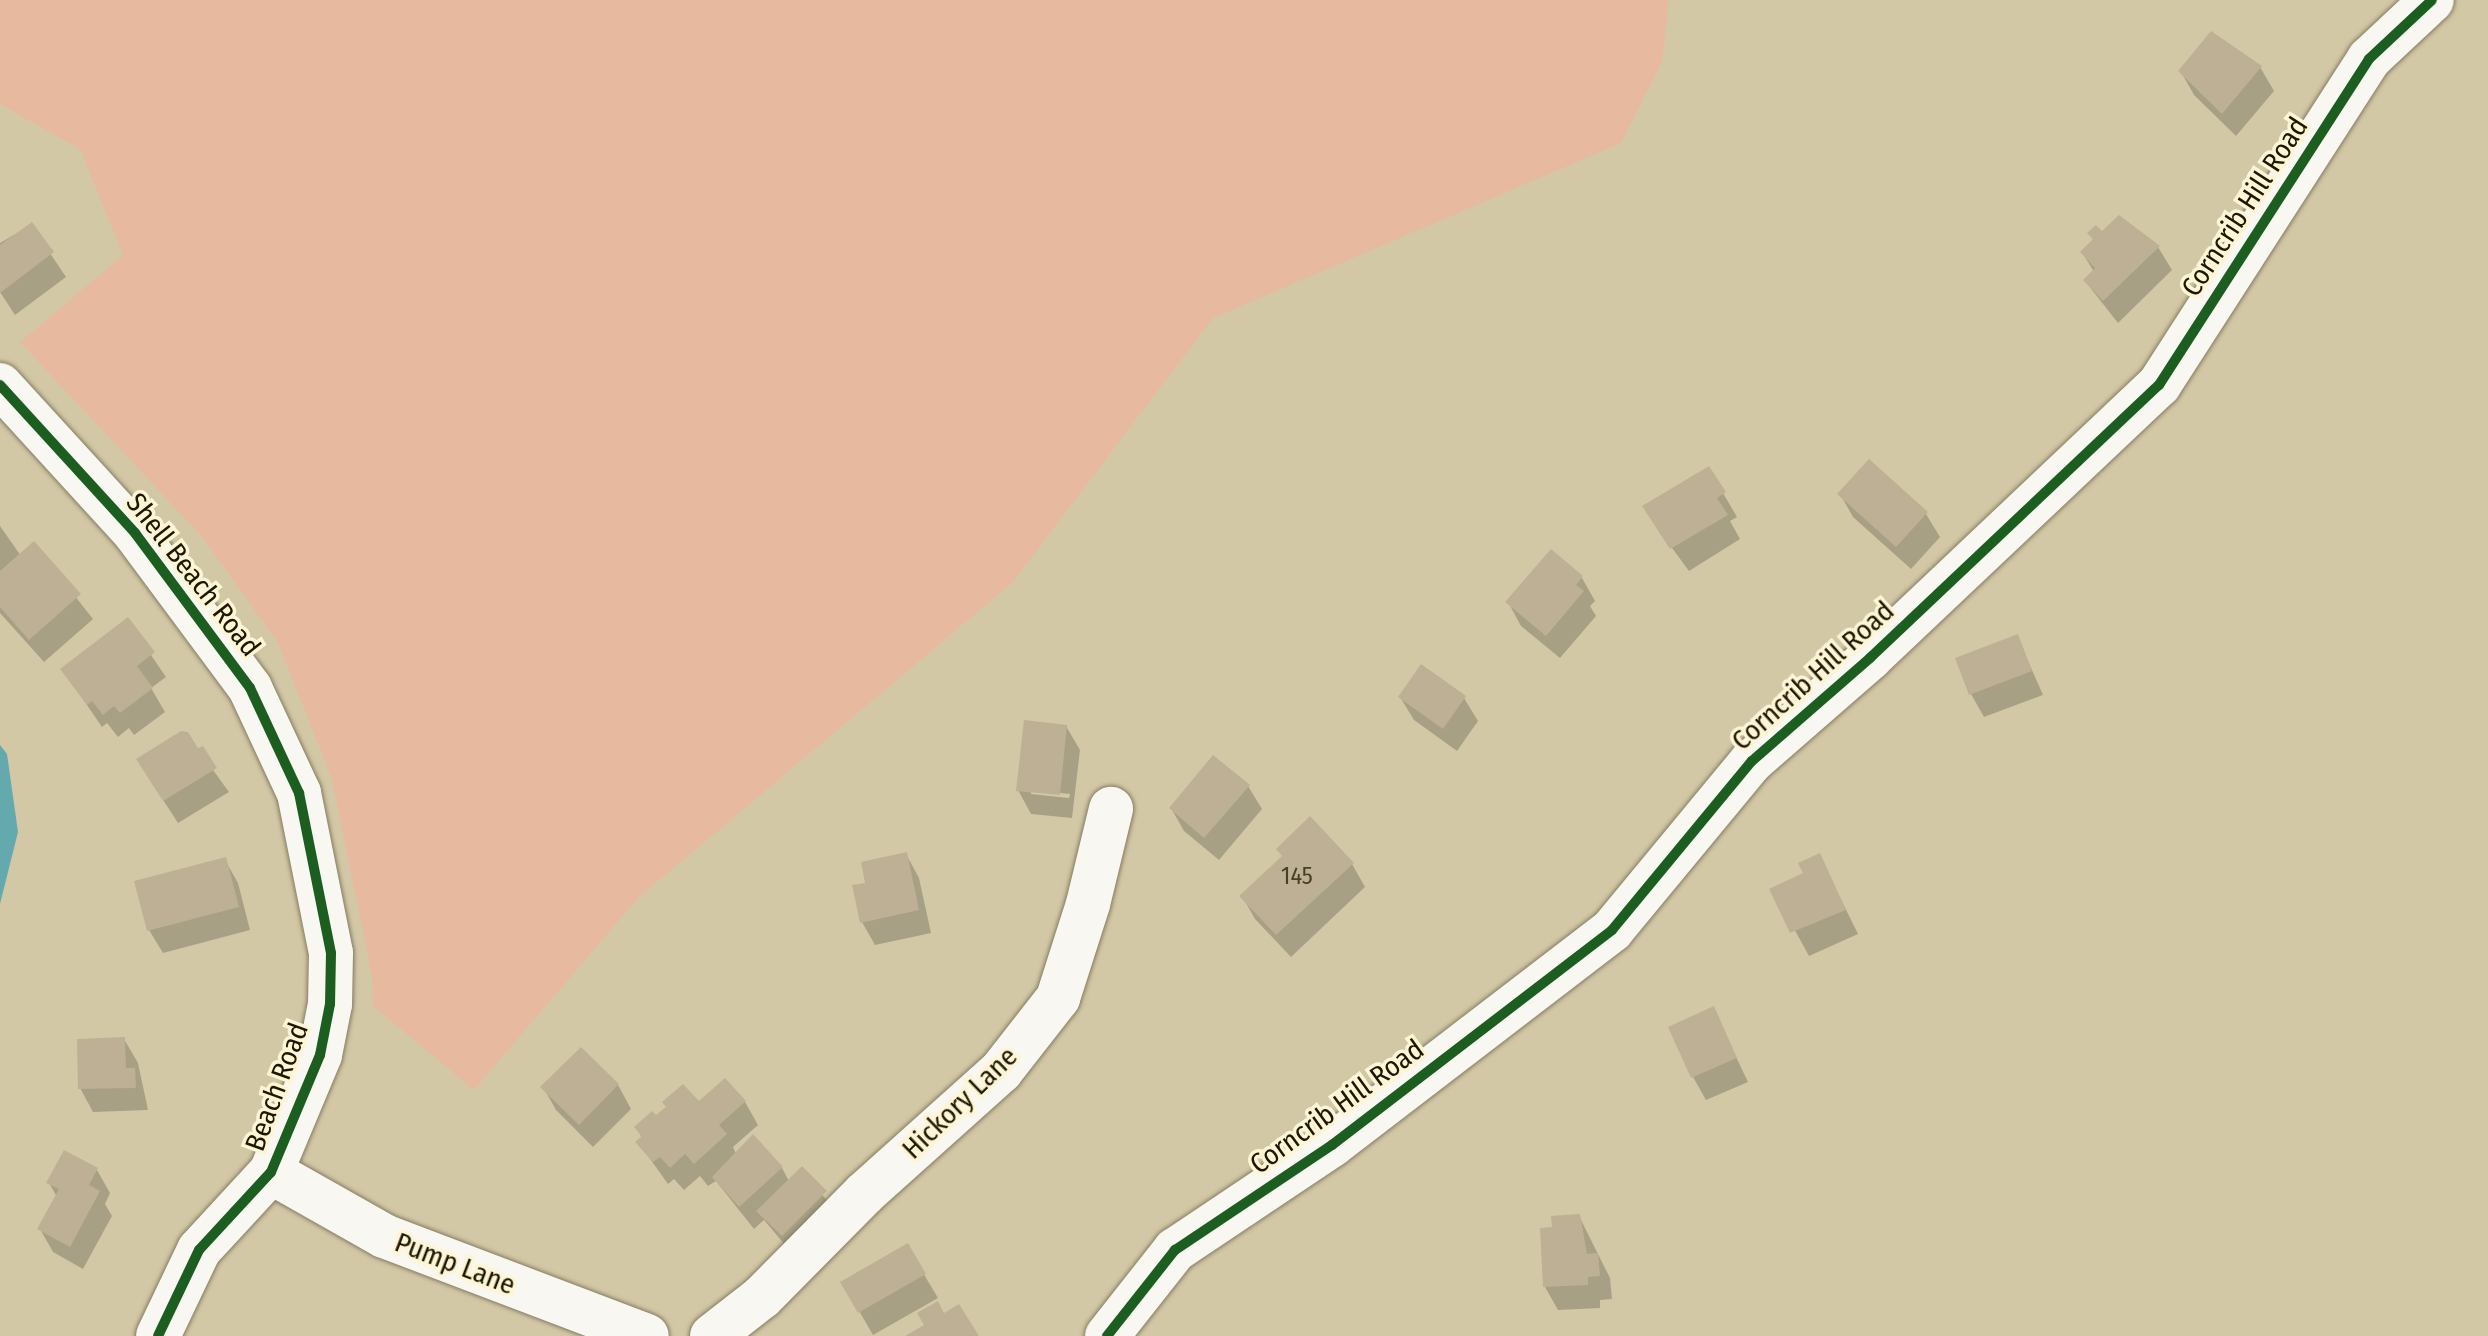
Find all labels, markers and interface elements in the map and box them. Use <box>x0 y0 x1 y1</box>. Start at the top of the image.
street label: Corncrib Hill Road <box>2175 111 2315 303</box>
street label: Shell Beach Road <box>119 487 267 663</box>
street label: Corncrib Hill Road <box>1725 594 1901 758</box>
house number: 145 <box>1281 863 1313 891</box>
street label: Beach Road <box>238 1018 316 1156</box>
street label: Corncrib Hill Road <box>1244 1033 1430 1181</box>
street label: Hickory Lane <box>895 1040 1025 1166</box>
street label: Pump Lane <box>390 1226 520 1302</box>

